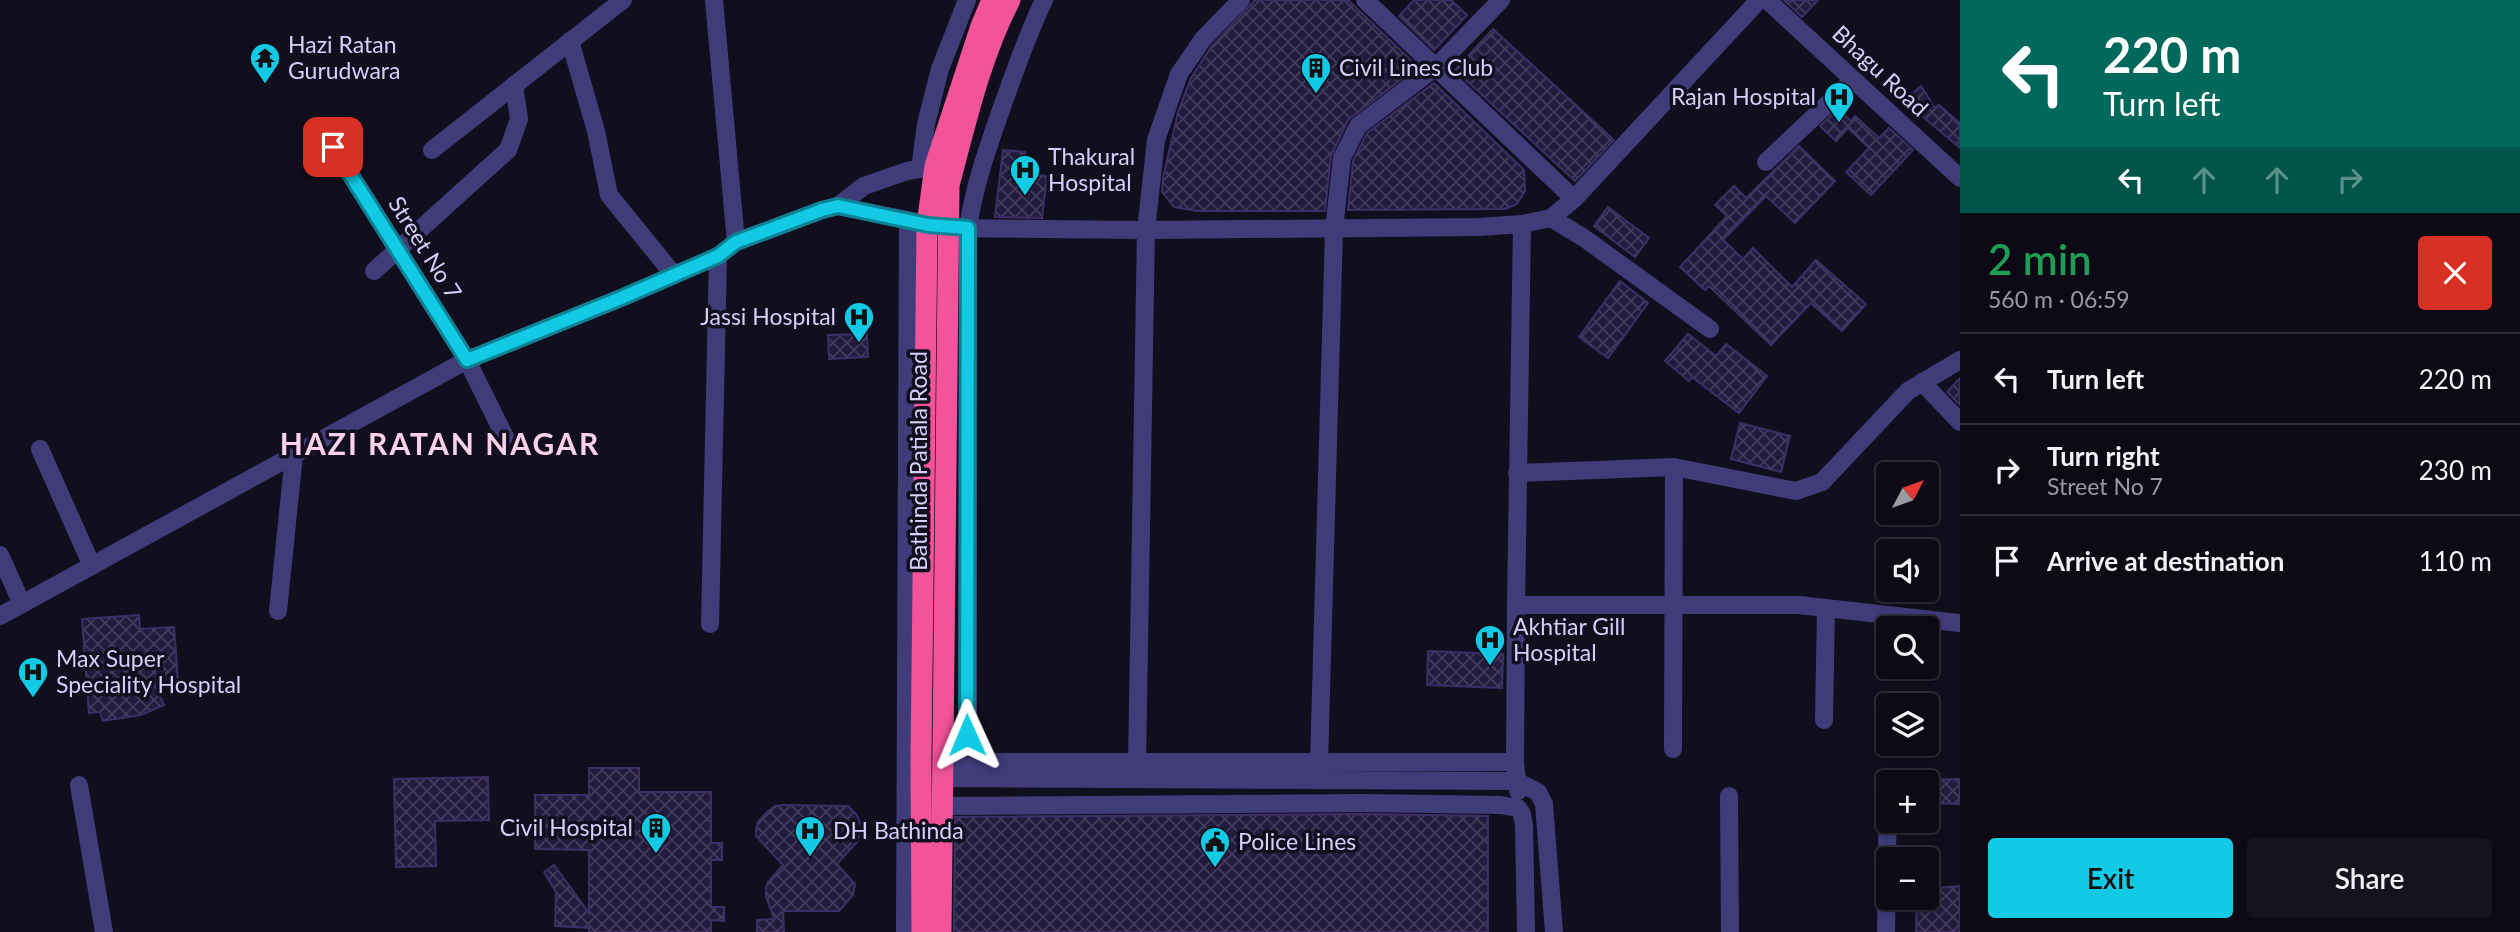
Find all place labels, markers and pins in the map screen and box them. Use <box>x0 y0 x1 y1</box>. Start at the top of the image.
place label: Hazi Ratan Gurudwara <box>288 30 400 84</box>
temple icon: Hazi Ratan Gurudwara <box>248 41 282 85</box>
building icon: Civil Lines Club <box>1299 51 1333 95</box>
place label: Civil Lines Club <box>1339 53 1493 81</box>
hospital icon: Rajan Hospital <box>1822 80 1856 124</box>
place label: Rajan Hospital <box>1671 82 1816 110</box>
pin <box>303 117 363 177</box>
place label: Thakural Hospital <box>1048 142 1135 196</box>
hospital icon: Thakural Hospital <box>1008 153 1042 197</box>
hospital icon: Jassi Hospital <box>842 300 876 344</box>
place label: Jassi Hospital <box>700 302 836 330</box>
place label: Akhtiar Gill Hospital <box>1513 612 1625 666</box>
hospital icon: Akhtiar Gill Hospital <box>1473 623 1507 667</box>
place label: Max Super Speciality Hospital <box>56 644 241 698</box>
hospital icon: Max Super Speciality Hospital <box>16 655 50 699</box>
building icon: Civil Hospital <box>639 811 673 855</box>
place label: Civil Hospital <box>500 813 633 841</box>
hospital icon: DH Bathinda <box>793 814 827 858</box>
place label: DH Bathinda <box>833 816 964 844</box>
public building icon: Police Lines <box>1198 825 1232 869</box>
place label: Police Lines <box>1238 827 1356 855</box>

